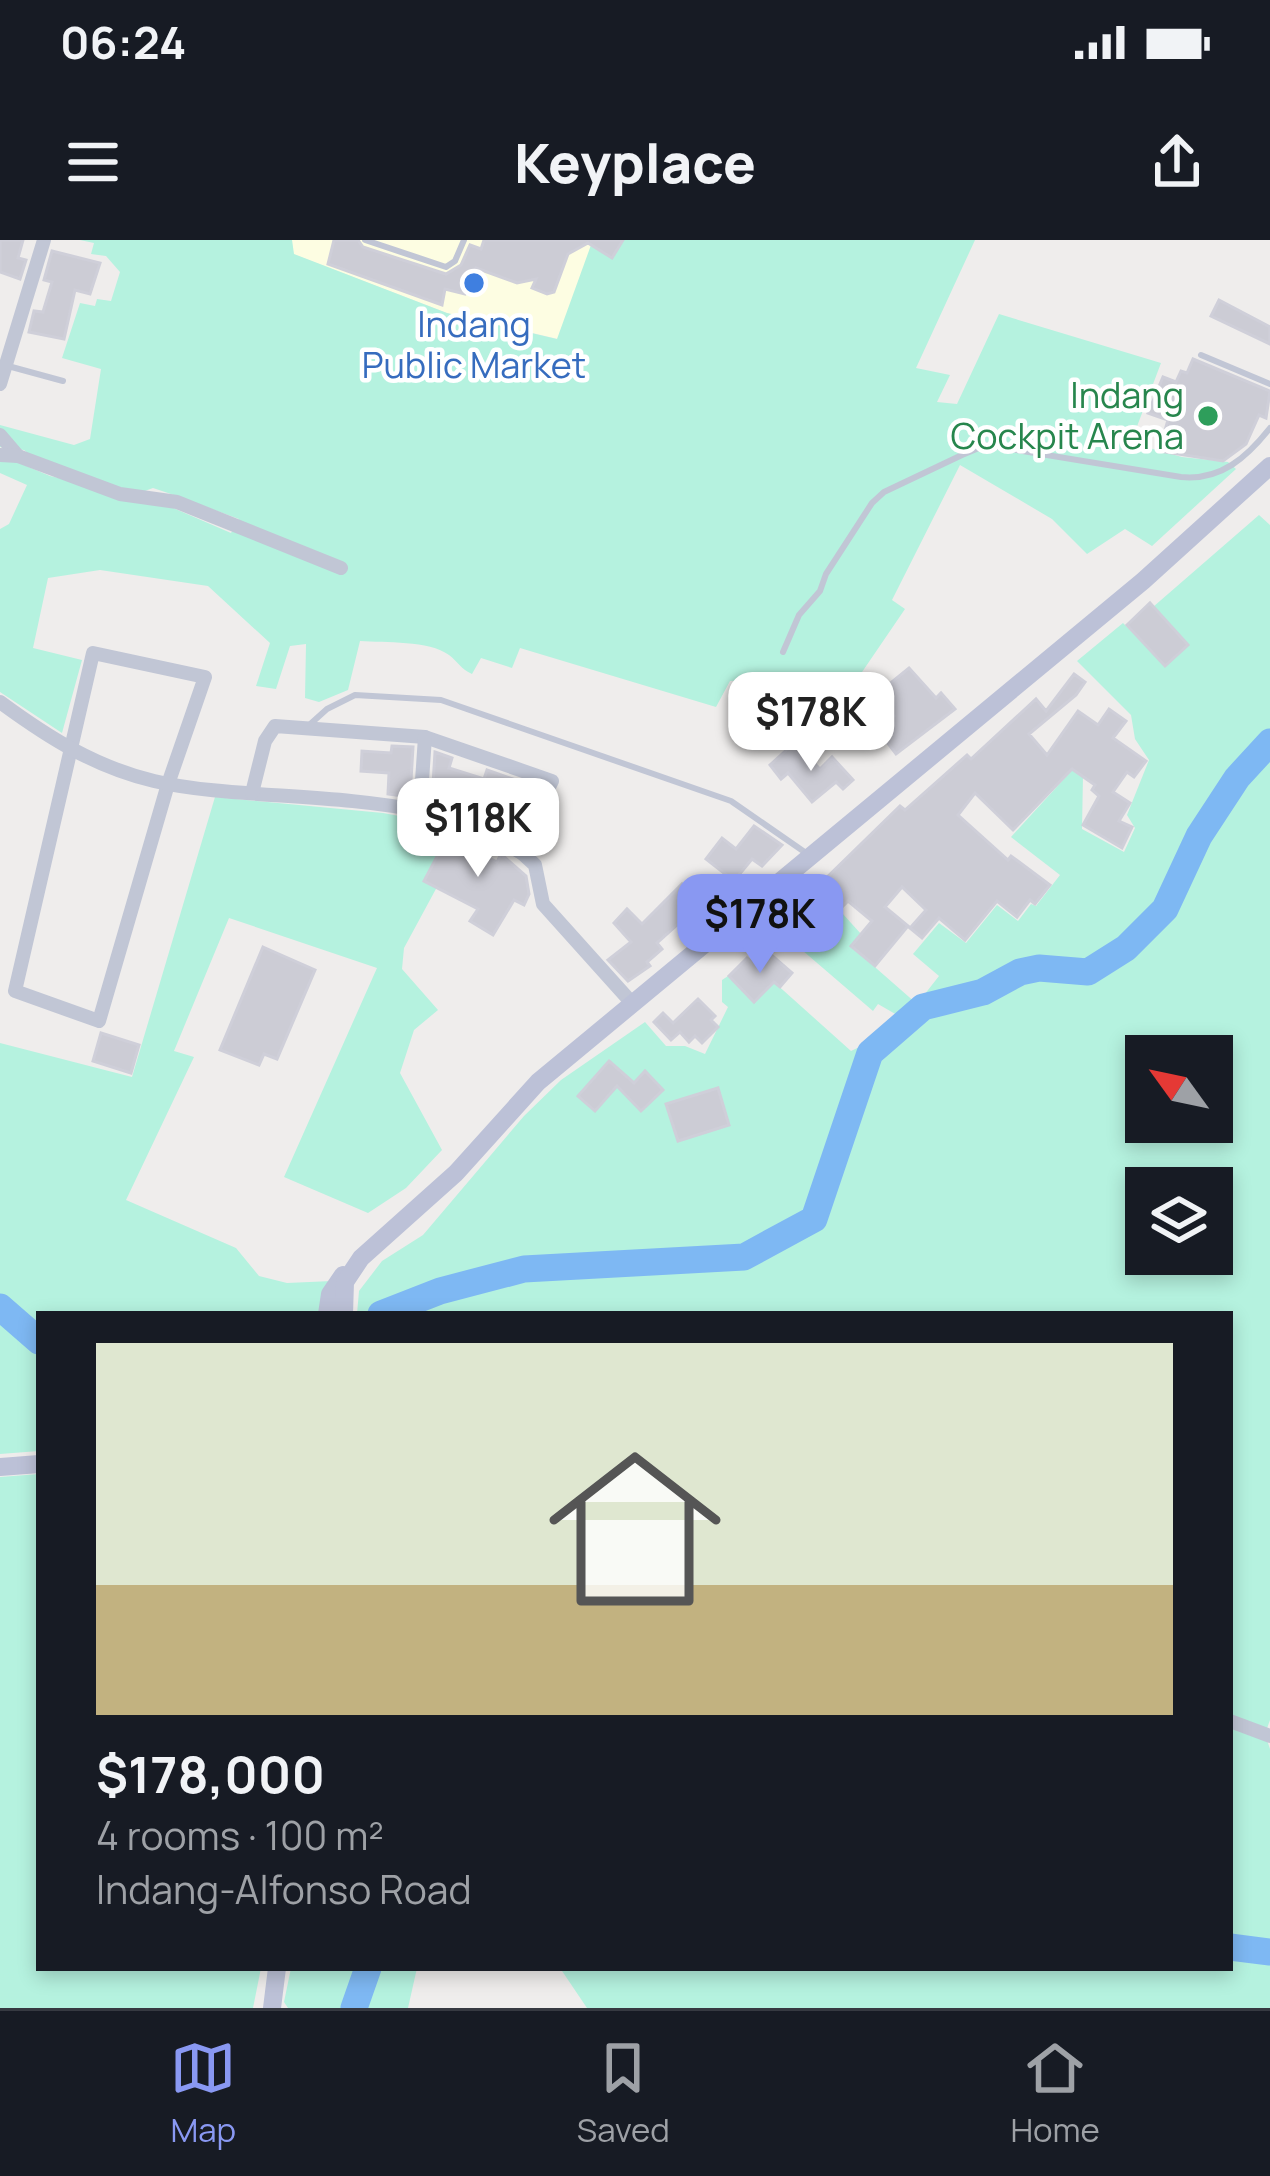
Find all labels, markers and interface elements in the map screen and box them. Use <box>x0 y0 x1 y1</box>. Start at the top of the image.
text: 06:24 <box>60 11 186 73</box>
text: Keyplace <box>514 125 756 199</box>
icon: menu <box>60 129 126 195</box>
icon: share <box>1144 129 1210 195</box>
marker: Indang Public Market <box>461 270 487 296</box>
place label: Indang Public Market <box>362 299 586 389</box>
place label: Indang Cockpit Arena <box>951 370 1184 460</box>
marker: Indang Cockpit Arena <box>1195 403 1221 429</box>
pin: $178K <box>727 672 895 774</box>
text: $178K <box>755 684 867 738</box>
pin: $118K <box>394 778 562 880</box>
text: $118K <box>424 790 532 844</box>
pin: $178K <box>676 874 844 976</box>
text: $178K <box>704 886 816 940</box>
north arrow <box>1125 1035 1233 1143</box>
map controls <box>1125 1035 1233 1275</box>
button: layers <box>1125 1167 1233 1275</box>
icon: home <box>527 1421 743 1637</box>
text: $178,000 <box>96 1739 325 1808</box>
text: 4 rooms · 100 m² <box>96 1808 384 1862</box>
text: Indang-Alfonso Road <box>96 1862 472 1916</box>
tab: Map <box>170 2035 236 2152</box>
tab: Saved <box>577 2035 670 2152</box>
tab: Home <box>1010 2035 1100 2152</box>

